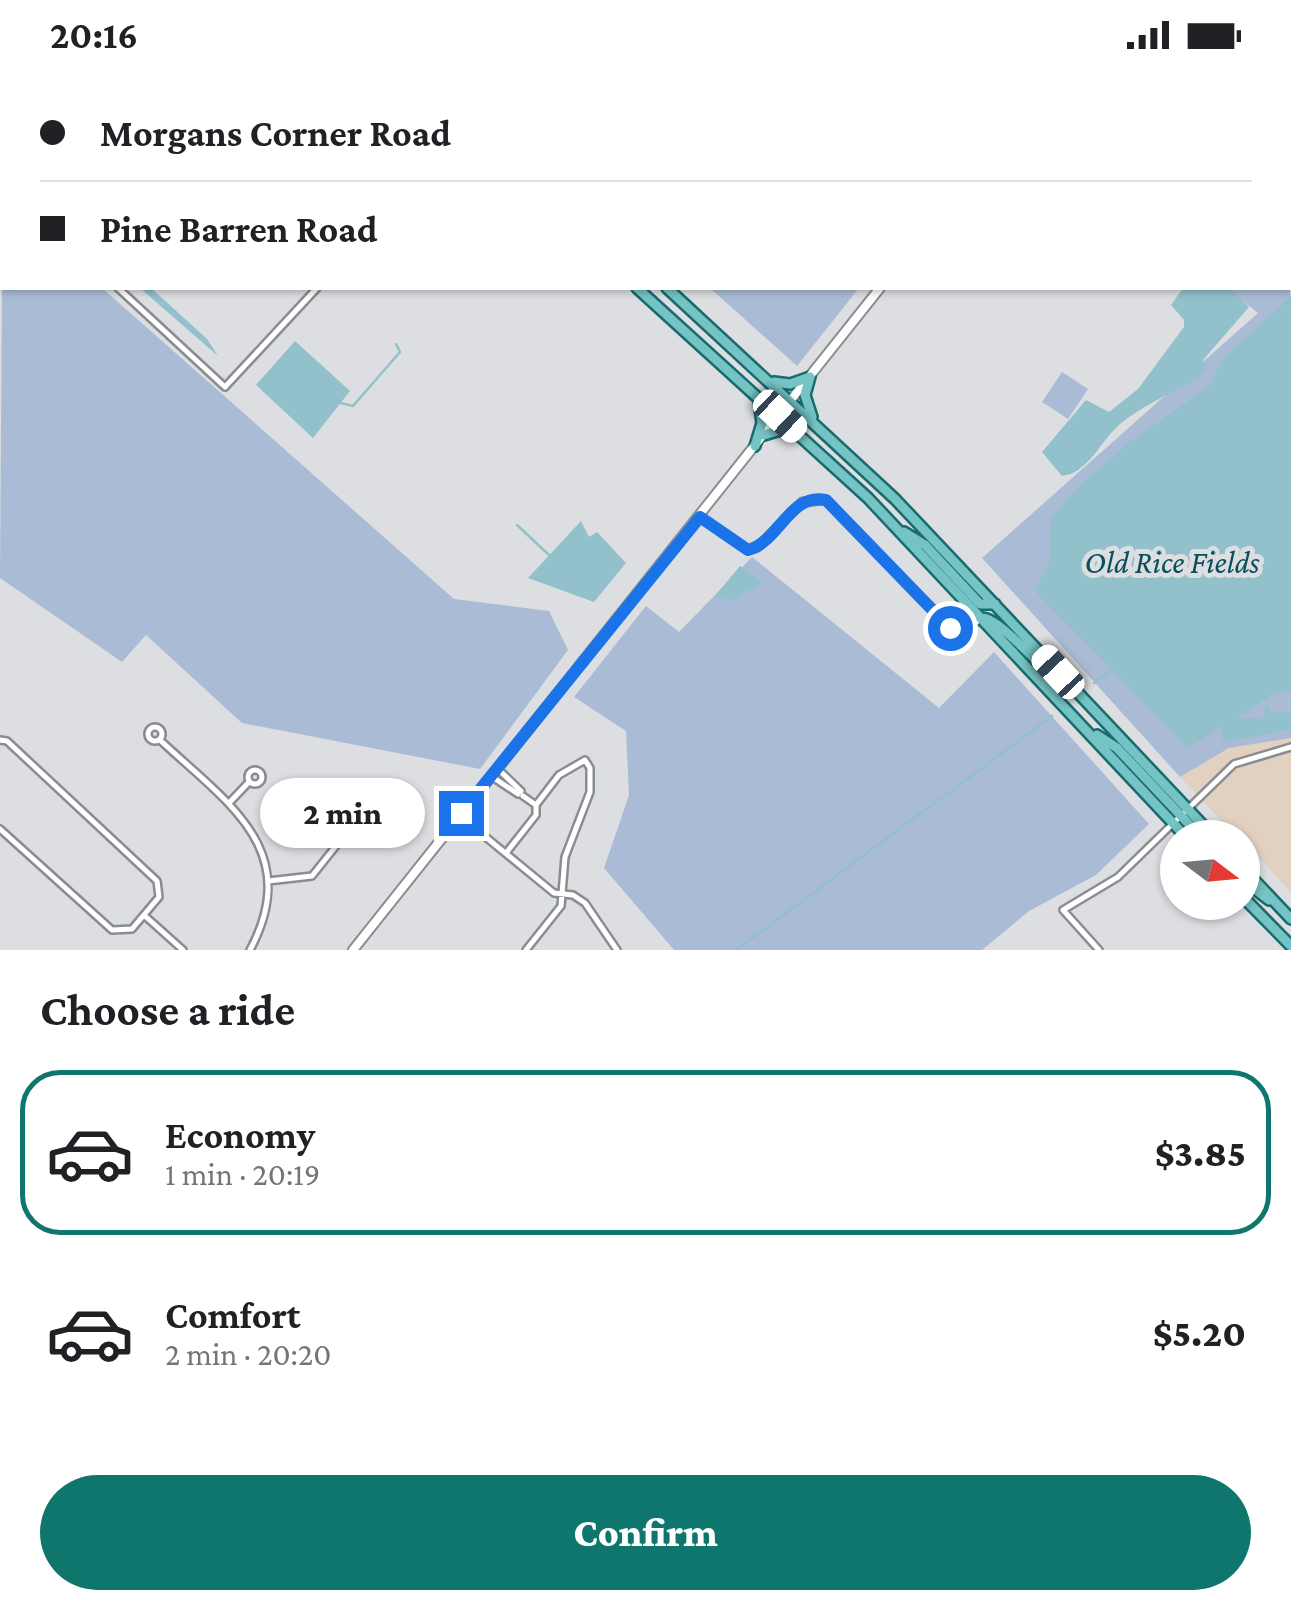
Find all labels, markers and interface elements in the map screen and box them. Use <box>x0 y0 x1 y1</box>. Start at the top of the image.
text: 20:16 <box>50 14 138 56</box>
text: Morgans Corner Road <box>100 112 451 154</box>
text: Pine Barren Road <box>100 208 378 250</box>
car <box>748 385 812 447</box>
water label: Old Rice Fields <box>1085 544 1260 580</box>
route start <box>928 606 973 651</box>
car <box>1027 640 1089 704</box>
callout: 2 min <box>261 778 426 848</box>
route end <box>439 791 484 836</box>
text: 2 min <box>303 795 382 831</box>
north arrow <box>1160 820 1260 920</box>
map controls <box>1160 820 1260 920</box>
text: Choose a ride <box>40 985 295 1035</box>
icon: car <box>45 1108 135 1198</box>
text: Economy <box>165 1114 315 1156</box>
text: $3.85 <box>1155 1132 1246 1174</box>
text: 1 min · 20:19 <box>165 1156 320 1192</box>
icon: car <box>45 1288 135 1378</box>
text: Comfort <box>165 1294 301 1336</box>
text: $5.20 <box>1153 1312 1246 1354</box>
text: 2 min · 20:20 <box>165 1336 331 1372</box>
button: Confirm <box>40 1475 1251 1590</box>

